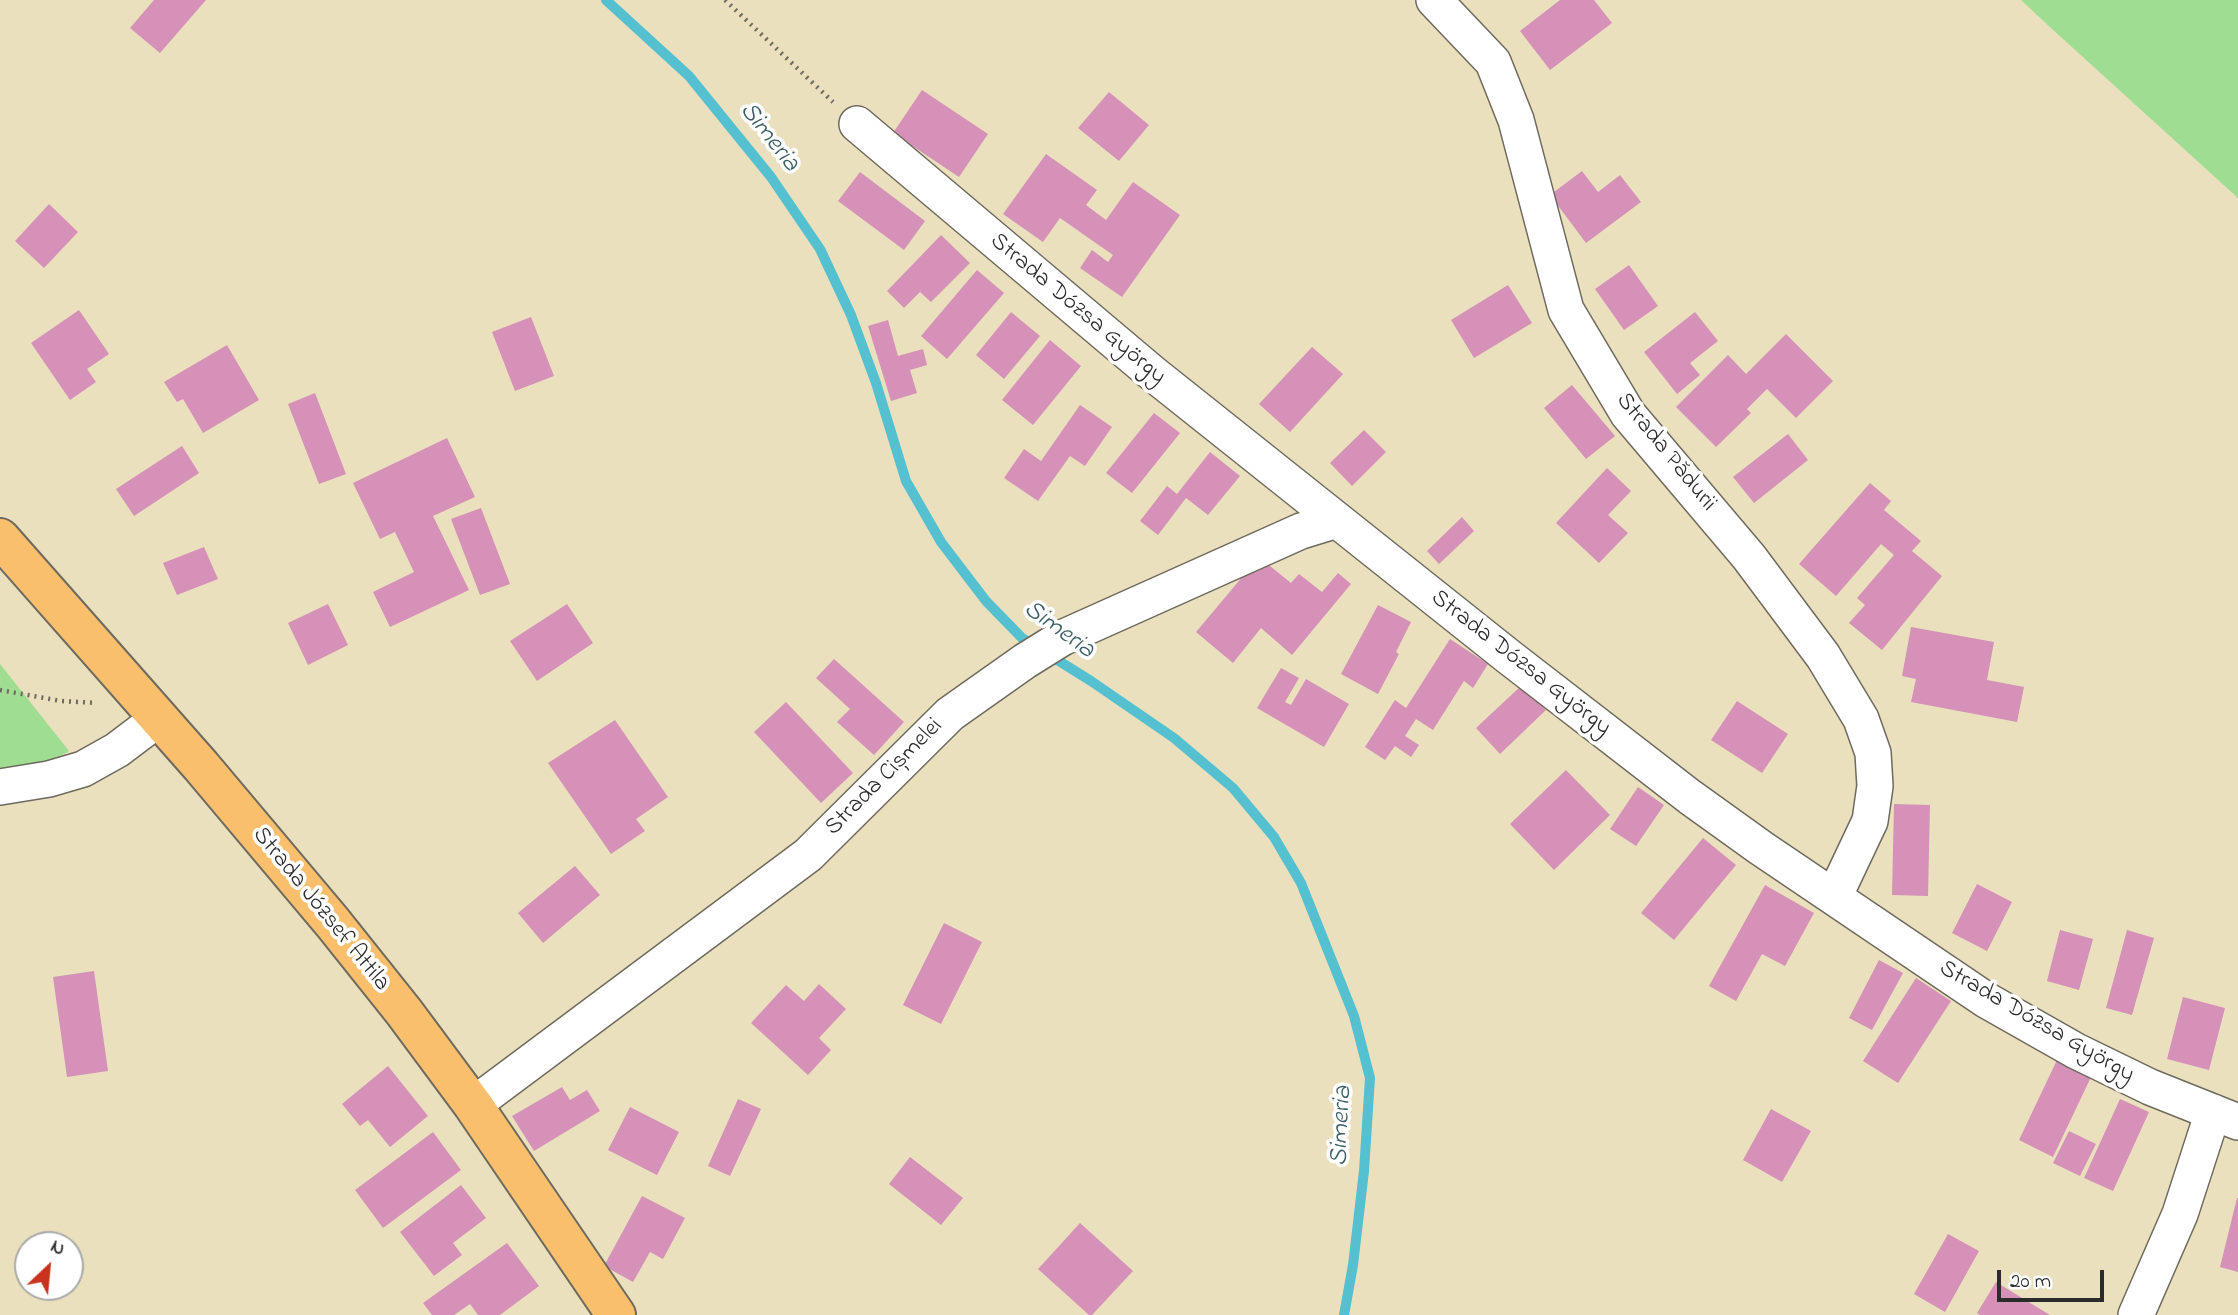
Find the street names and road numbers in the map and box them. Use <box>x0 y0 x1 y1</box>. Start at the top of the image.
street label: Strada Dózsa György <box>983 228 1171 392</box>
street label: Strada Pădurii <box>1608 388 1722 518</box>
street label: Strada Dózsa György <box>1424 585 1616 743</box>
street label: Strada Cișmelei <box>820 713 950 843</box>
street label: Strada József Attila <box>245 822 395 998</box>
street label: Strada Dózsa György <box>1933 955 2139 1091</box>

